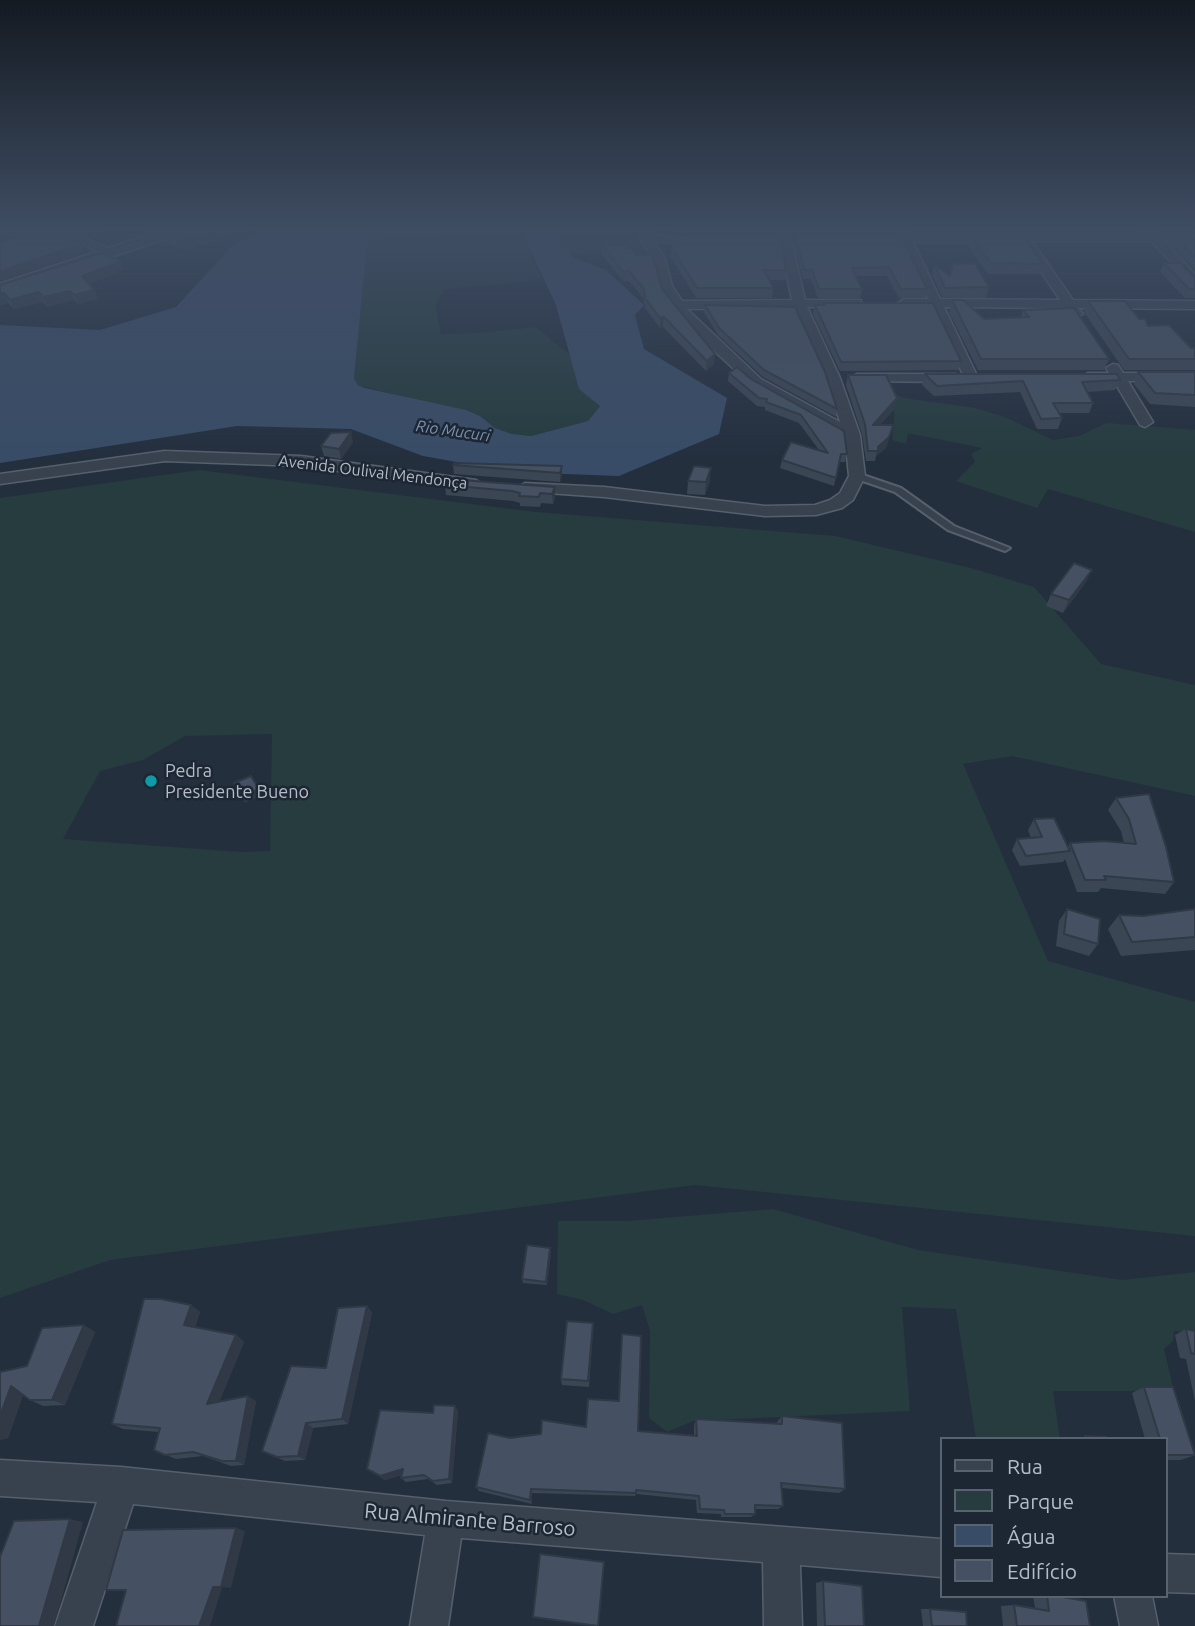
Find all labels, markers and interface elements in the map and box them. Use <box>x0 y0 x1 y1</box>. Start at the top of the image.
water label: Rio Mucuri <box>415 416 491 446</box>
street label: Avenida Oulival Mendonça <box>278 451 468 493</box>
place label: Pedra Presidente Bueno <box>165 760 309 802</box>
marker: Pedra Presidente Bueno <box>143 773 159 789</box>
legend <box>940 1437 1167 1598</box>
text: Rua <box>1007 1454 1043 1478</box>
text: Parque <box>1007 1489 1074 1513</box>
street label: Rua Almirante Barroso <box>363 1498 577 1542</box>
text: Água <box>1007 1524 1056 1548</box>
text: Edifício <box>1007 1559 1077 1583</box>

